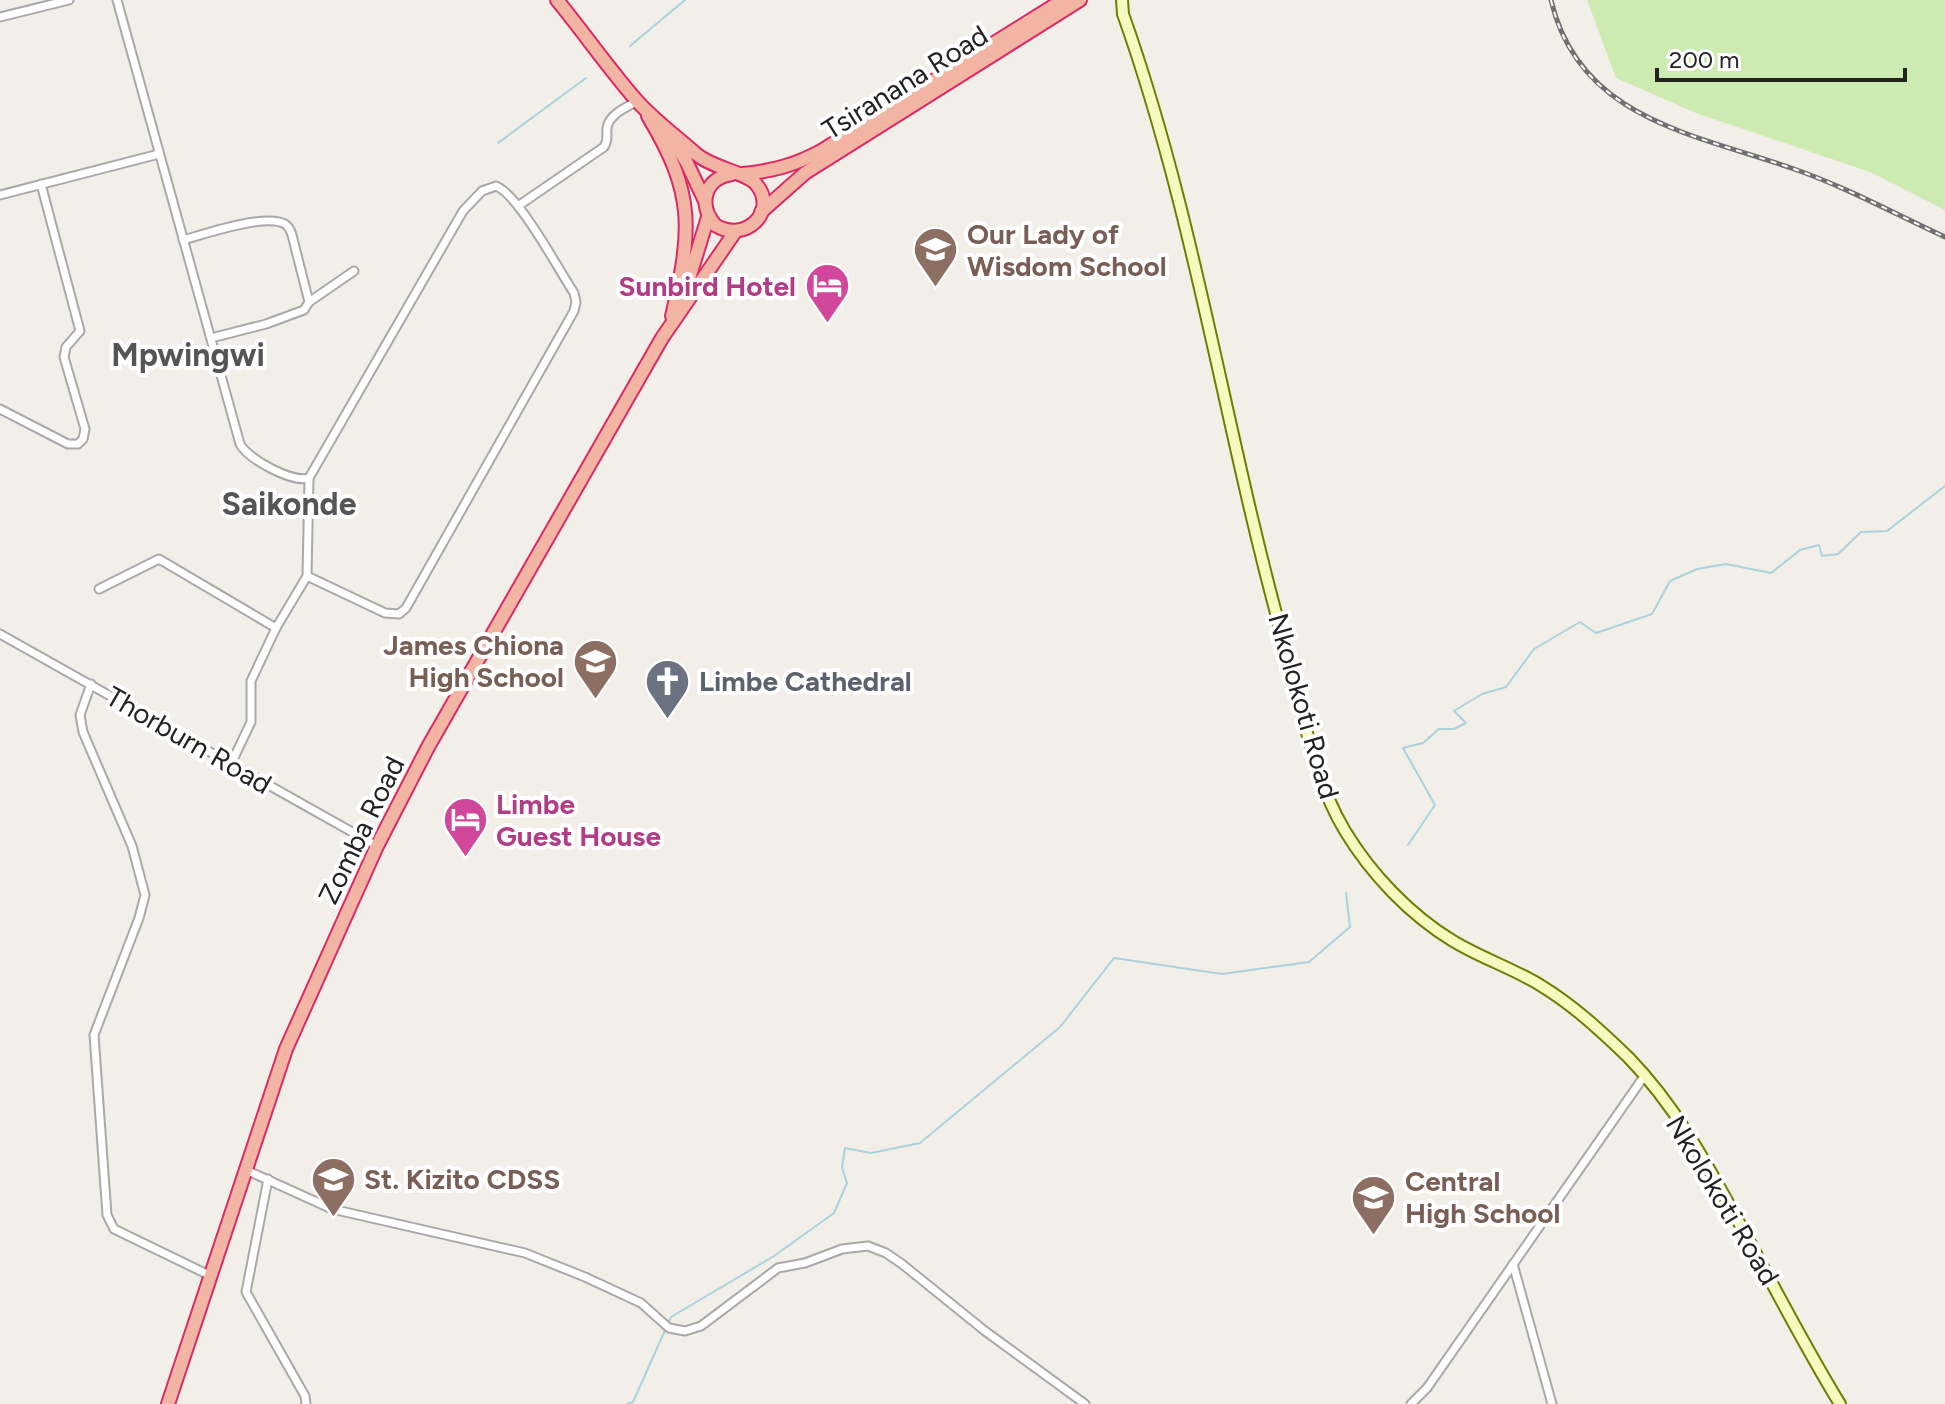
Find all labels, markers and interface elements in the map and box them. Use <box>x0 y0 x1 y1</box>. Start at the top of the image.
street label: Tsiranana Road <box>816 18 994 146</box>
scale bar <box>1657 32 1905 82</box>
text: 200 m <box>1669 45 1740 74</box>
place label: Our Lady of Wisdom School <box>967 217 1167 283</box>
school or university icon: Our Lady of Wisdom School <box>912 226 960 289</box>
hotel icon: Sunbird Hotel <box>803 262 851 325</box>
place label: Sunbird Hotel <box>619 269 796 303</box>
district label: Mpwingwi <box>111 336 265 374</box>
district label: Saikonde <box>222 485 357 523</box>
street label: Nkolokoti Road <box>1261 609 1347 803</box>
place label: James Chiona High School <box>383 628 564 694</box>
school or university icon: James Chiona High School <box>571 637 619 700</box>
church icon: Limbe Cathedral <box>644 657 692 720</box>
place label: Limbe Cathedral <box>699 664 912 698</box>
street label: Thorburn Road <box>100 679 278 801</box>
street label: Zomba Road <box>311 751 411 909</box>
place label: Limbe Guest House <box>496 787 661 853</box>
hotel icon: Limbe Guest House <box>441 796 489 859</box>
street label: Nkolokoti Road <box>1659 1109 1787 1291</box>
school or university icon: St. Kizito CDSS <box>309 1155 357 1218</box>
place label: St. Kizito CDSS <box>364 1162 560 1196</box>
place label: Central High School <box>1405 1164 1560 1230</box>
school or university icon: Central High School <box>1350 1173 1398 1236</box>

